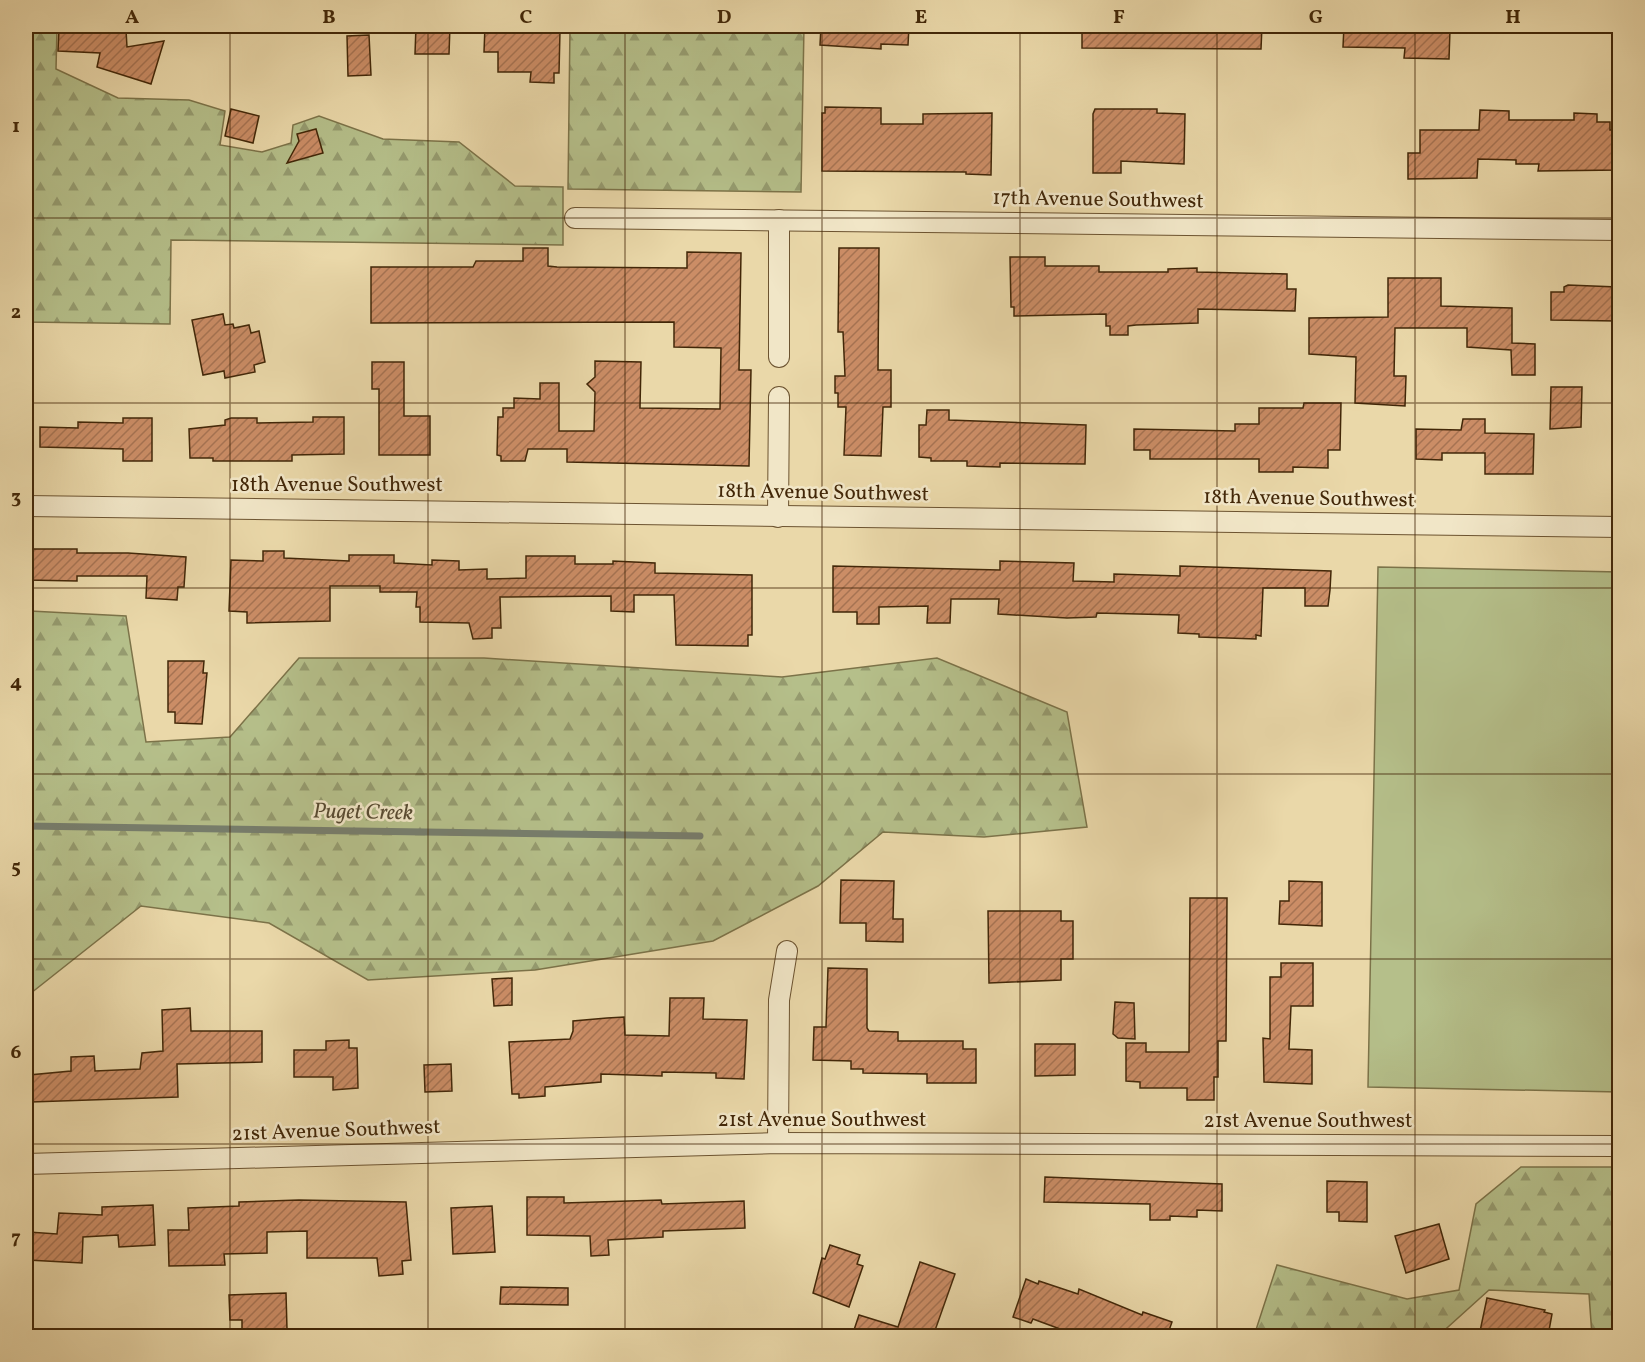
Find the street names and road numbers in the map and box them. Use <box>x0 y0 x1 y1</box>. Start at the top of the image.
street label: 17th Avenue Southwest <box>992 184 1204 216</box>
street label: 18th Avenue Southwest <box>231 471 443 500</box>
street label: 18th Avenue Southwest <box>717 477 929 509</box>
street label: 18th Avenue Southwest <box>1203 483 1415 515</box>
street label: 21st Avenue Southwest <box>718 1106 926 1135</box>
street label: 21st Avenue Southwest <box>1204 1107 1412 1136</box>
street label: 21st Avenue Southwest <box>231 1113 441 1149</box>

